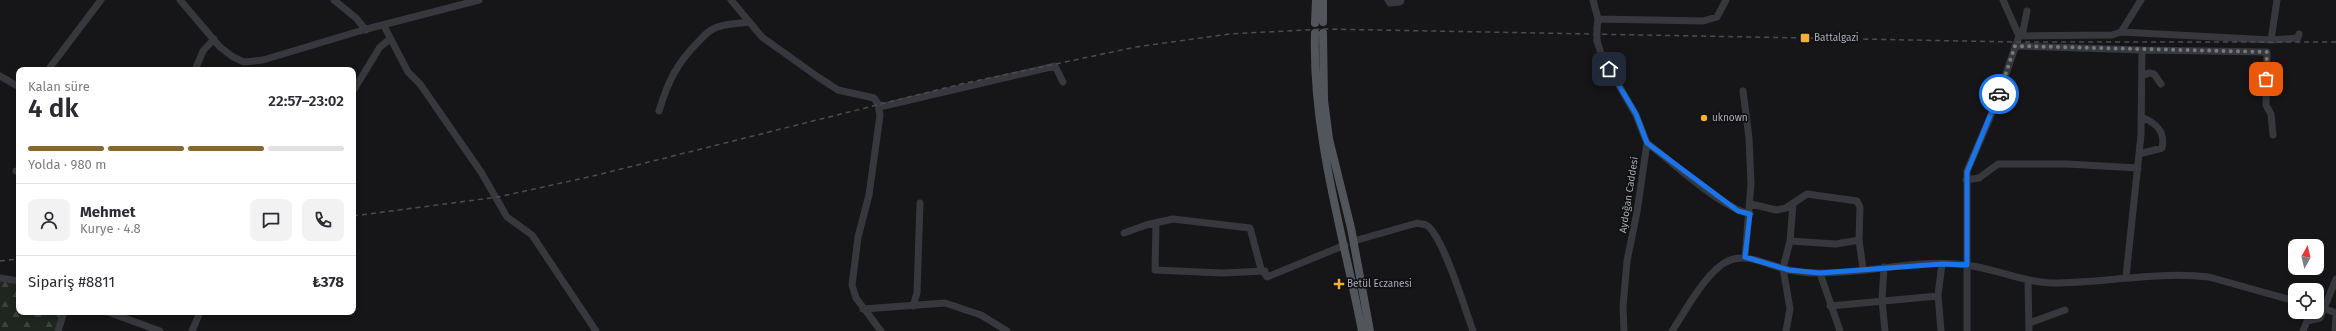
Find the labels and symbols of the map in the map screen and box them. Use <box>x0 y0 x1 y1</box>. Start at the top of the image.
place label: Battalgazi <box>1814 31 1859 44</box>
marker: Battalgazi <box>1799 32 1811 44</box>
pin <box>1592 52 1626 86</box>
pin <box>2249 62 2283 96</box>
courier <box>1979 74 2019 114</box>
place label: uknown <box>1712 112 1748 124</box>
marker: uknown <box>1699 113 1709 123</box>
street label: Aydoğan Caddesi <box>1616 156 1641 234</box>
north arrow <box>2288 239 2324 275</box>
place label: Betül Eczanesi <box>1347 277 1412 290</box>
marker: Betül Eczanesi <box>1334 279 1344 289</box>

